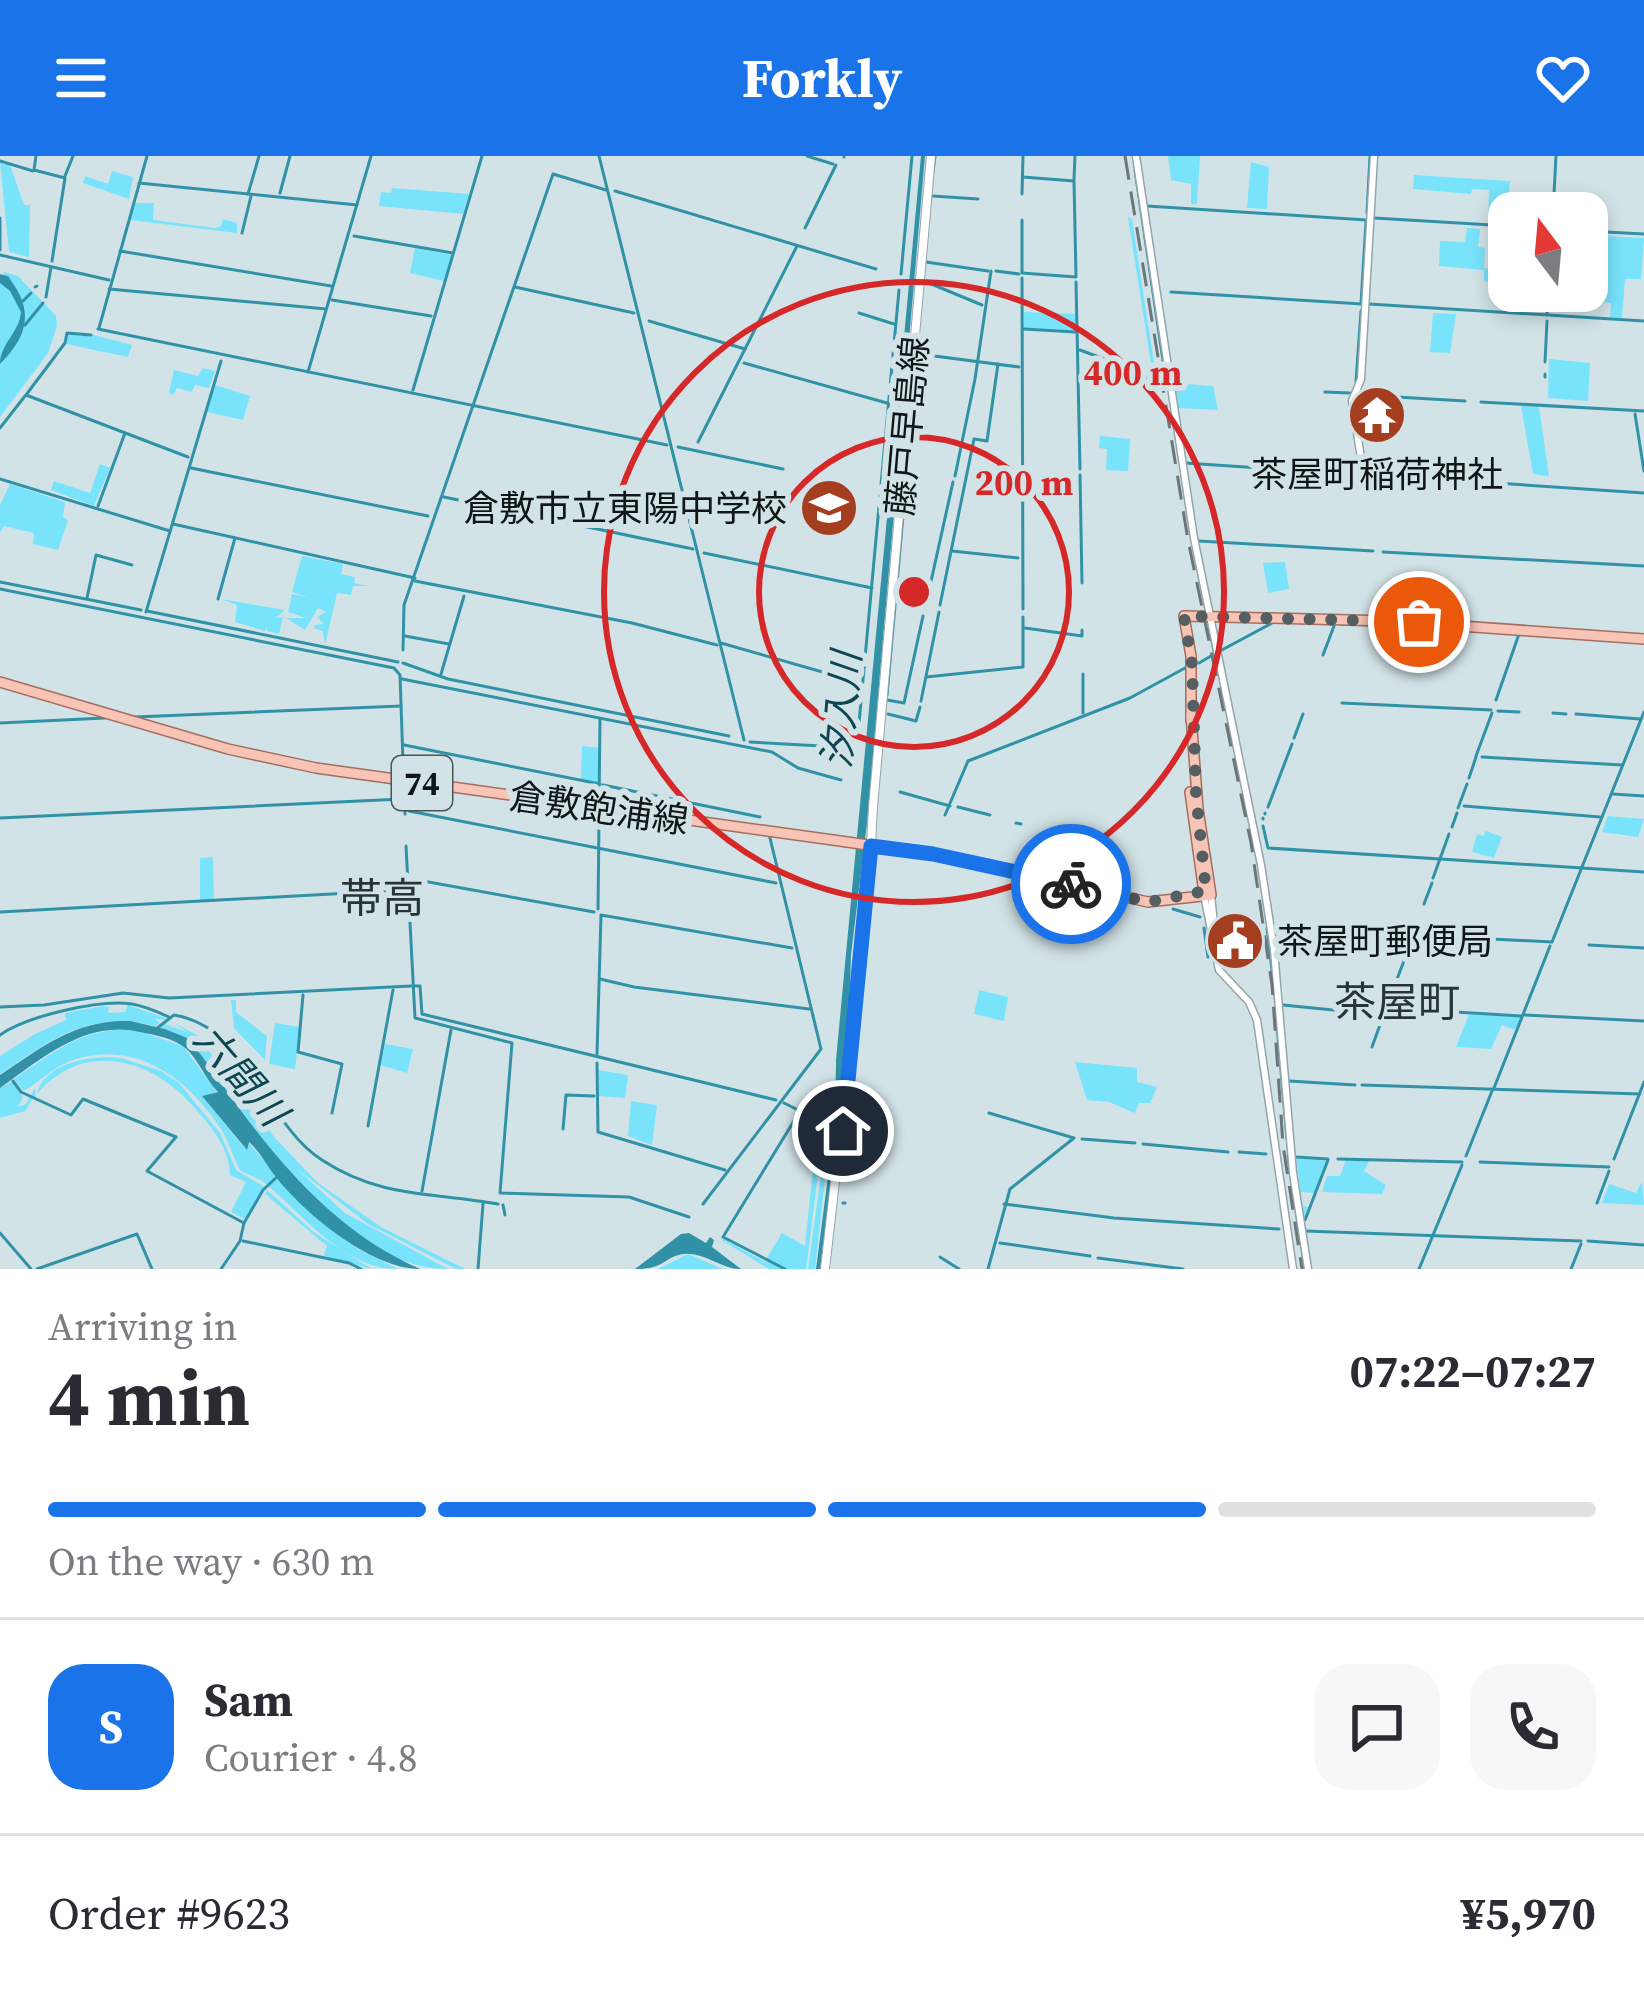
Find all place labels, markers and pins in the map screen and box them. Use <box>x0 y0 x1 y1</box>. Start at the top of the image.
temple icon: 茶屋町稲荷神社 <box>1346 384 1408 446</box>
place label: 茶屋町稲荷神社 <box>1251 450 1503 499</box>
school or university icon: 倉敷市立東陽中学校 <box>798 477 860 539</box>
place label: 倉敷市立東陽中学校 <box>463 484 787 533</box>
centre of rings <box>893 571 935 613</box>
pin <box>1368 571 1470 673</box>
public building icon: 茶屋町郵便局 <box>1204 910 1266 972</box>
place label: 茶屋町郵便局 <box>1277 917 1493 966</box>
pin <box>792 1080 894 1182</box>

